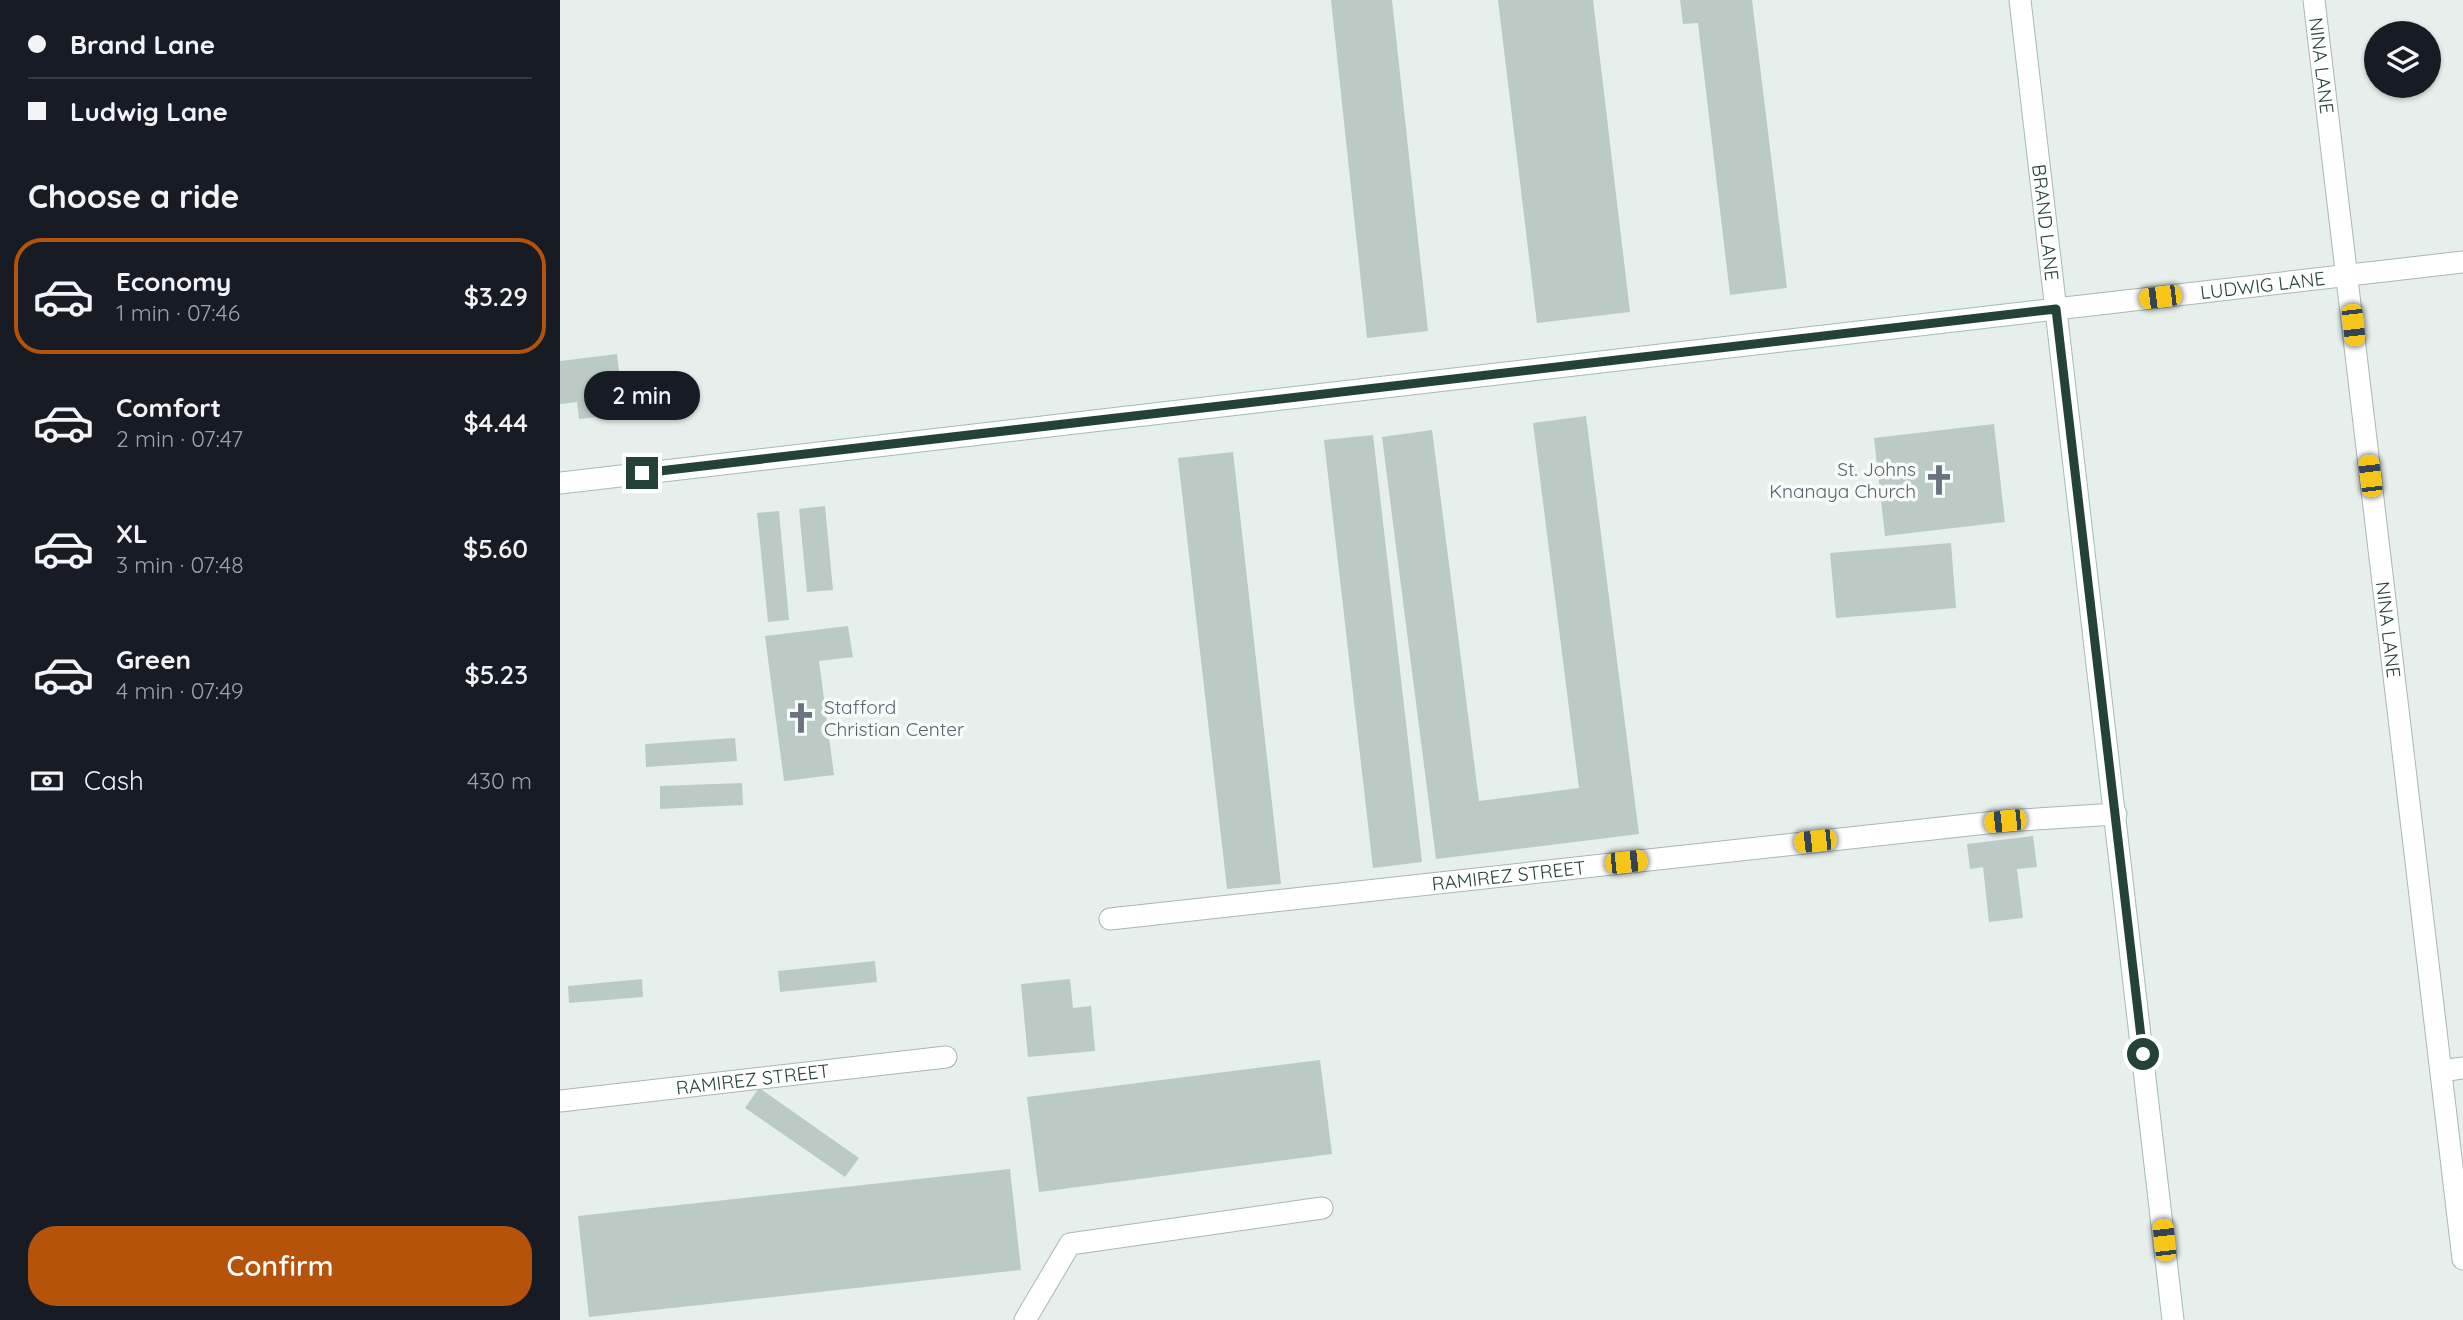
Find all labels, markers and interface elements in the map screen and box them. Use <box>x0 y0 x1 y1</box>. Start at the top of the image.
street label: NINA LANE <box>2304 16 2339 115</box>
map controls <box>2364 21 2441 98</box>
button: layers <box>2364 21 2441 98</box>
text: Brand Lane <box>70 28 215 61</box>
text: Ludwig Lane <box>70 95 228 128</box>
street label: BRAND LANE <box>2027 163 2064 282</box>
text: Choose a ride <box>28 176 240 216</box>
icon: car <box>32 265 95 328</box>
text: Economy <box>116 265 231 298</box>
street label: LUDWIG LANE <box>2199 266 2326 304</box>
text: $3.29 <box>464 280 528 313</box>
car <box>2138 284 2183 310</box>
text: 1 min · 07:46 <box>116 298 240 327</box>
car <box>2341 303 2366 347</box>
callout: 2 min <box>584 372 700 420</box>
text: 2 min <box>612 381 672 410</box>
icon: car <box>32 391 95 454</box>
text: Comfort <box>116 391 221 424</box>
text: $4.44 <box>463 406 528 439</box>
text: 2 min · 07:47 <box>116 424 243 453</box>
car <box>2358 454 2383 498</box>
route end <box>626 457 658 489</box>
place label: St. Johns Knanaya Church <box>1769 457 1916 503</box>
church icon: St. Johns Knanaya Church <box>1922 463 1956 497</box>
icon: car <box>32 517 95 580</box>
text: XL <box>116 517 148 550</box>
text: $5.60 <box>463 532 528 565</box>
text: 3 min · 07:48 <box>116 550 244 579</box>
street label: NINA LANE <box>2371 580 2406 679</box>
icon: car <box>32 643 95 706</box>
text: Green <box>116 643 191 676</box>
text: $5.23 <box>465 658 528 691</box>
text: 4 min · 07:49 <box>116 676 244 705</box>
place label: Stafford Christian Center <box>824 695 965 741</box>
church icon: Stafford Christian Center <box>784 701 818 735</box>
icon: cash <box>28 762 66 800</box>
text: Cash <box>84 764 144 797</box>
text: 430 m <box>467 766 532 795</box>
car <box>1984 808 2027 834</box>
car <box>1794 828 1837 854</box>
car <box>1605 849 1648 875</box>
street label: RAMIREZ STREET <box>1431 855 1587 896</box>
route start <box>2127 1038 2159 1070</box>
street label: RAMIREZ STREET <box>675 1058 831 1100</box>
car <box>2152 1218 2177 1262</box>
button: Confirm <box>28 1226 532 1306</box>

